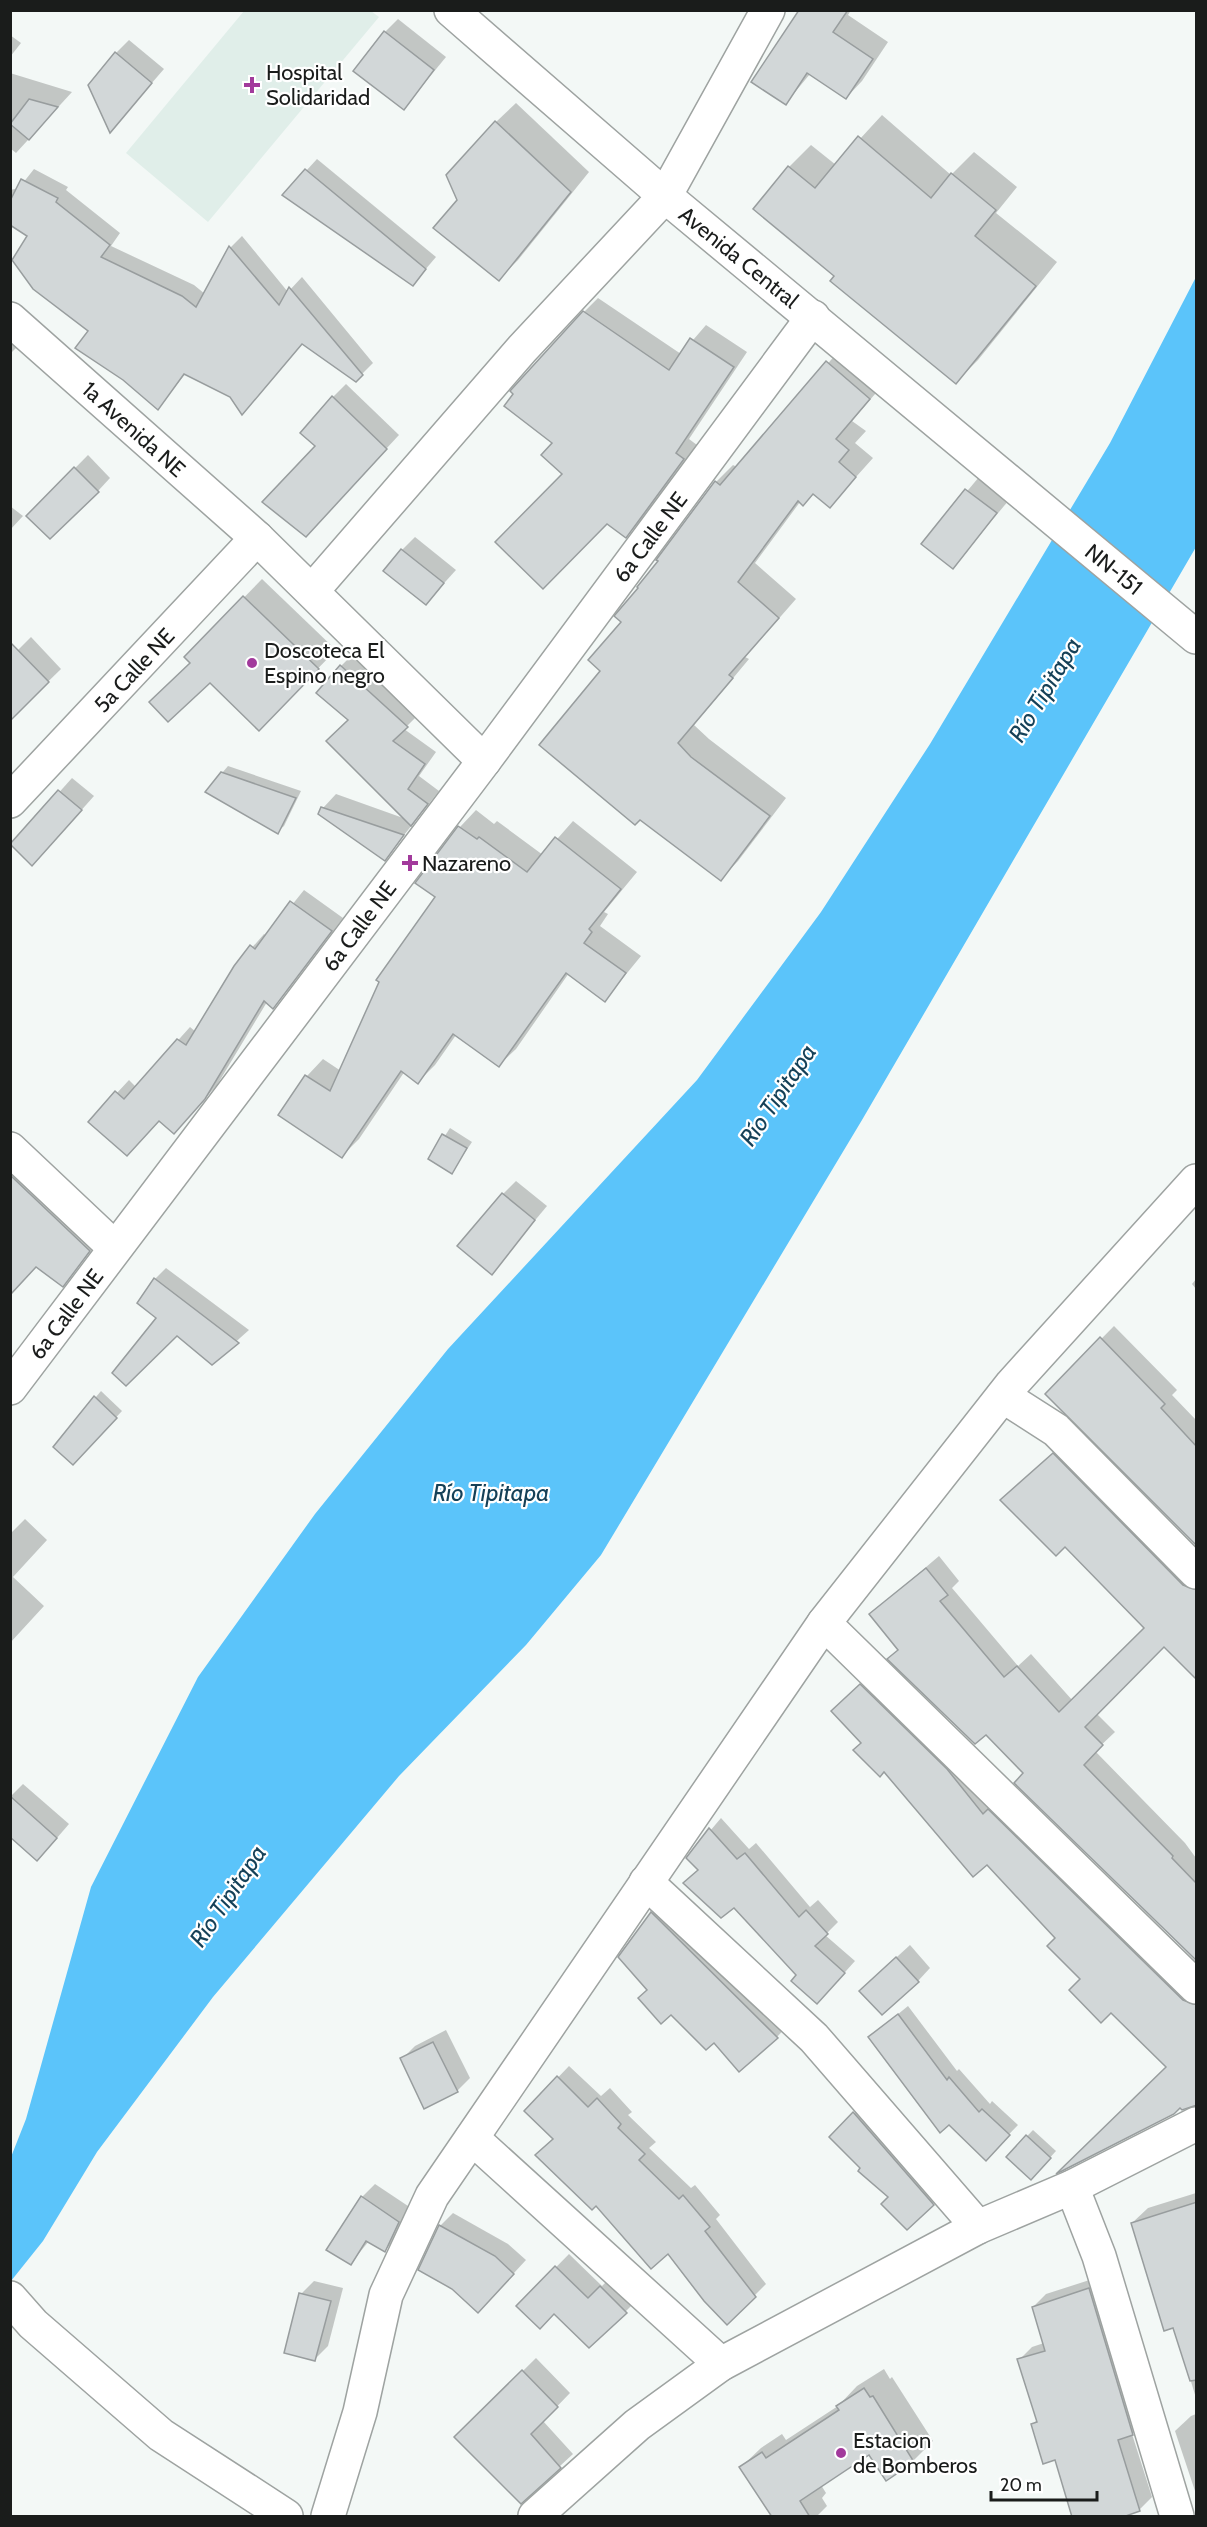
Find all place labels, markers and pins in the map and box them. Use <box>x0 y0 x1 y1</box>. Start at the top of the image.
place label: Hospital Solidaridad <box>266 59 370 111</box>
marker: Hospital Solidaridad <box>243 76 261 94</box>
place label: Doscoteca El Espino negro <box>264 637 385 689</box>
marker: Doscoteca El Espino negro <box>245 656 259 670</box>
place label: Nazareno <box>422 850 511 877</box>
marker: Nazareno <box>403 856 417 870</box>
place label: Estacion de Bomberos <box>853 2427 977 2479</box>
marker: Estacion de Bomberos <box>834 2446 848 2460</box>

